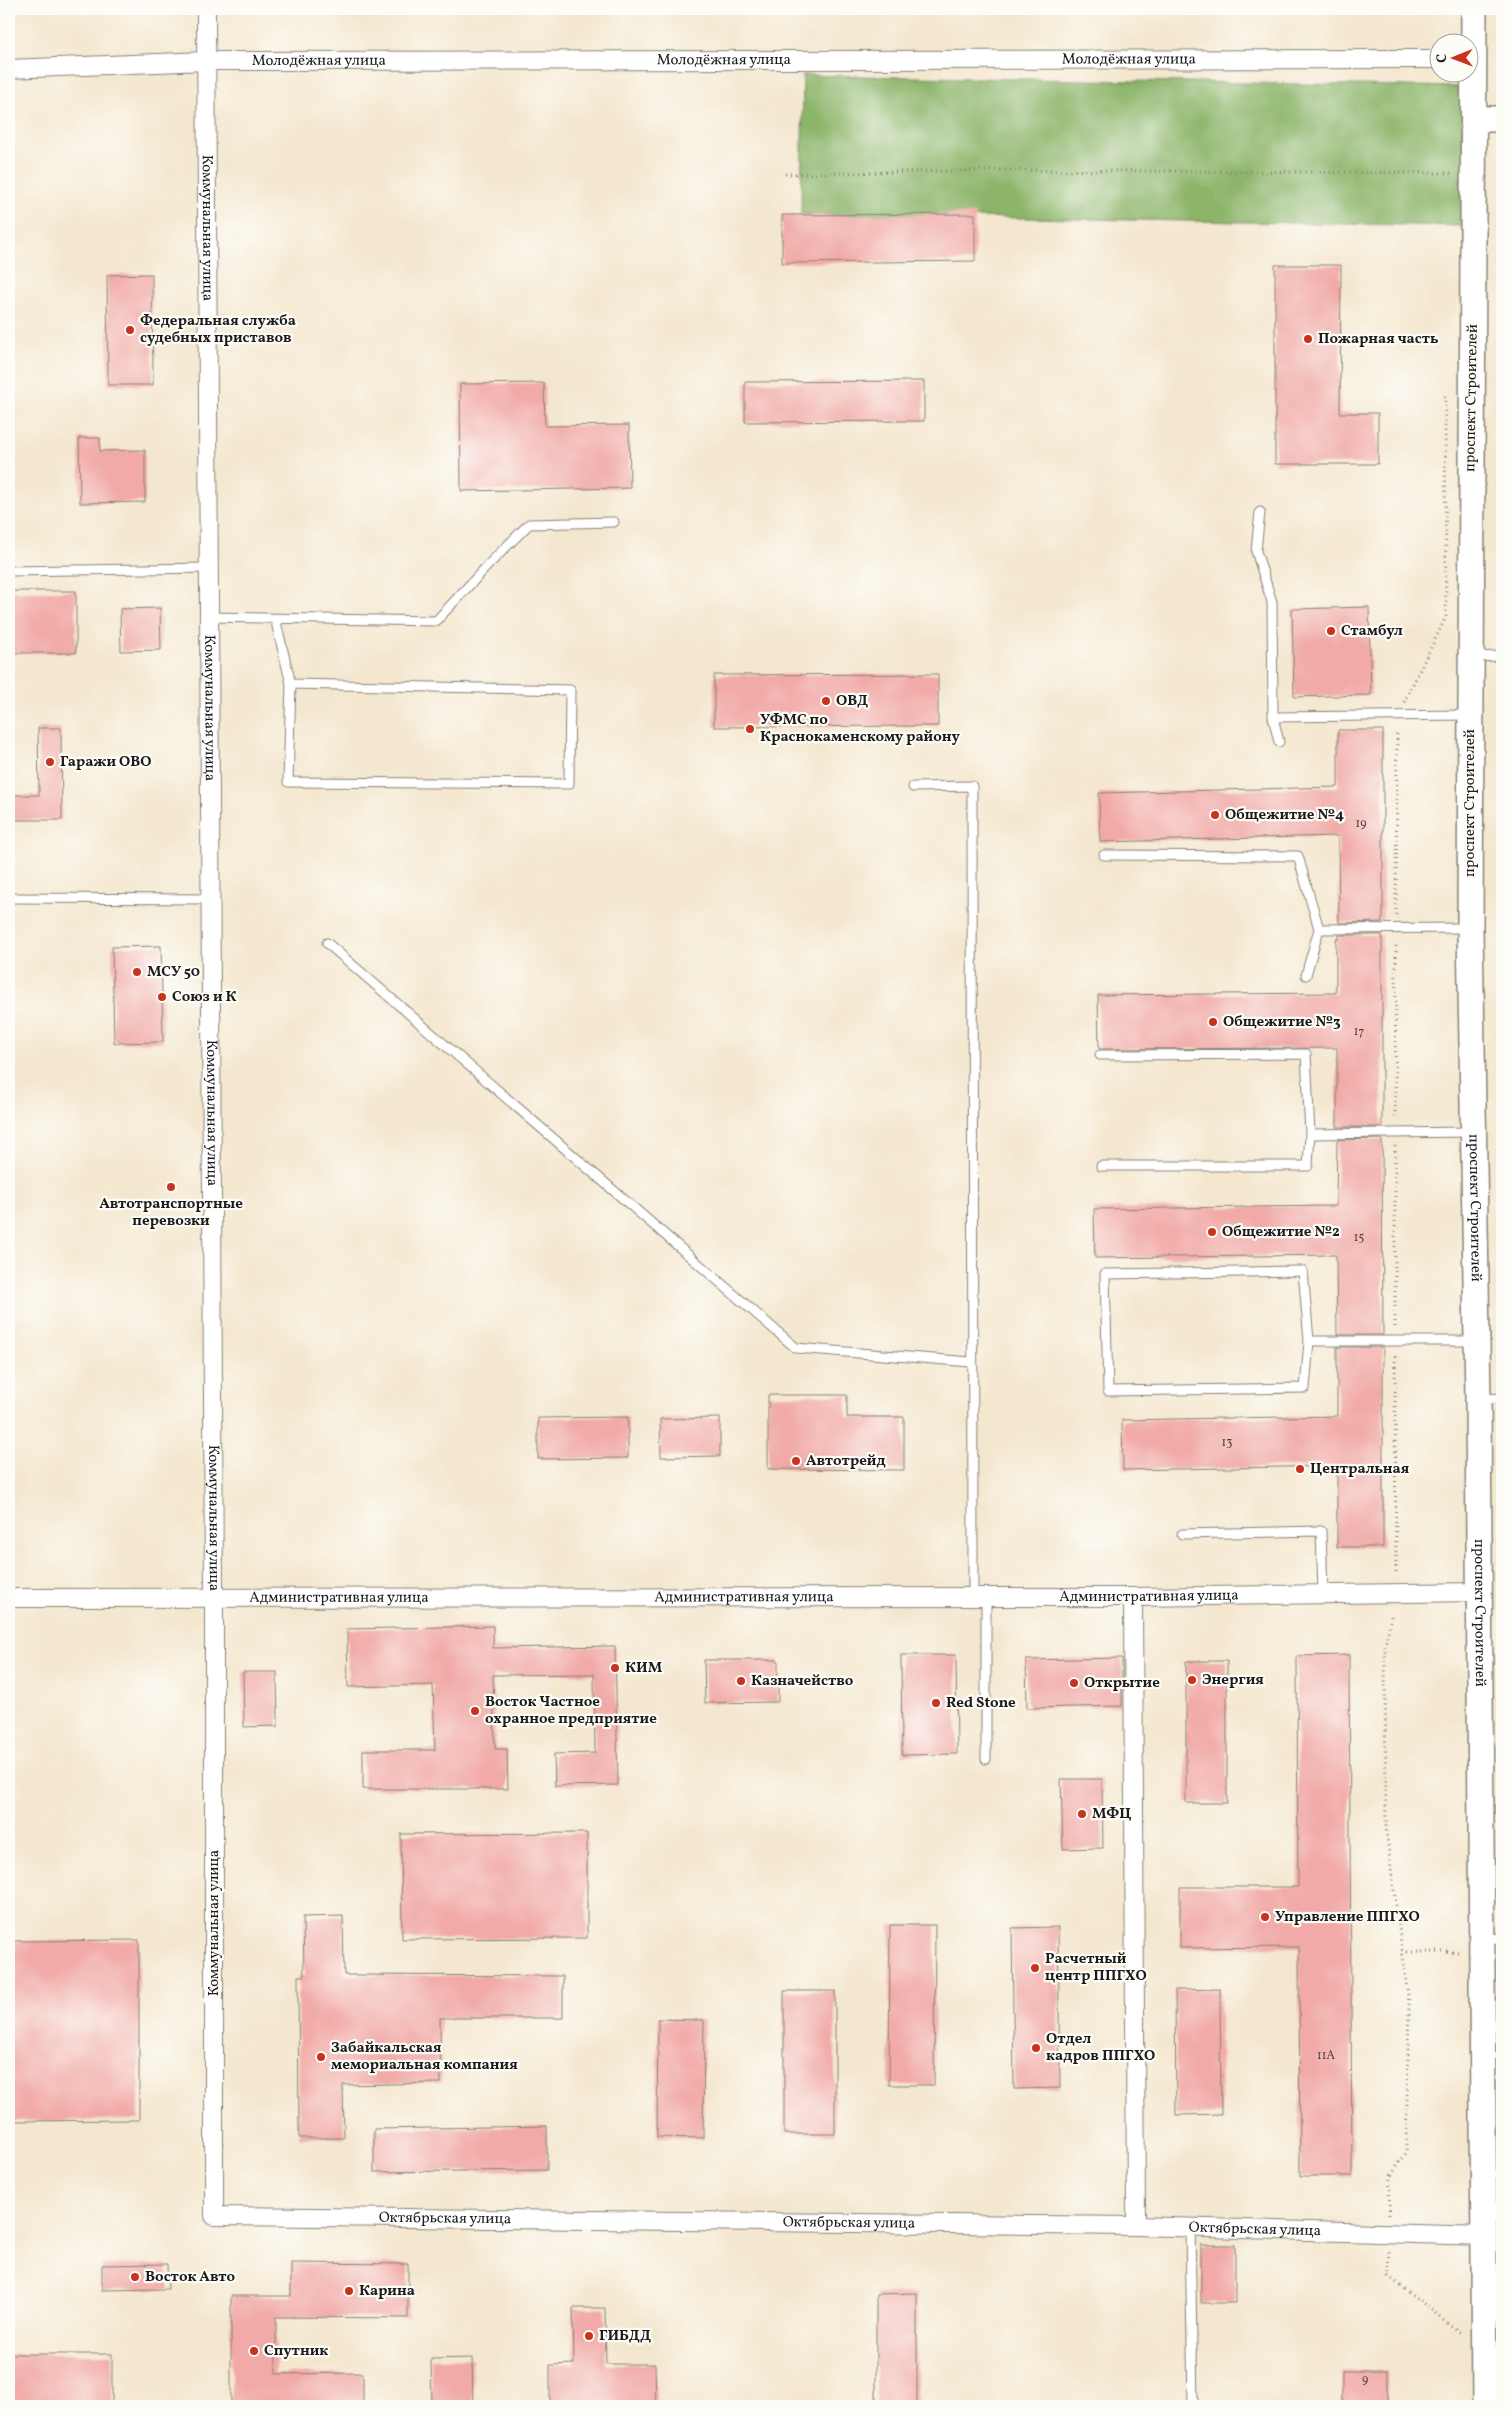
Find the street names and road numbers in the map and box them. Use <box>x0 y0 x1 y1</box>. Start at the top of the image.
street label: Молодёжная улица <box>1062 49 1196 70</box>
street label: Молодёжная улица <box>252 50 386 71</box>
street label: Молодёжная улица <box>657 50 791 71</box>
street label: Коммунальная улица <box>196 155 218 301</box>
street label: проспект Строителей <box>1460 324 1484 472</box>
street label: Коммунальная улица <box>199 635 220 781</box>
street label: проспект Строителей <box>1460 729 1481 877</box>
street label: Коммунальная улица <box>201 1040 222 1186</box>
street label: проспект Строителей <box>1463 1134 1487 1282</box>
street label: Коммунальная улица <box>203 1445 224 1591</box>
street label: проспект Строителей <box>1468 1539 1491 1687</box>
street label: Административная улица <box>1059 1585 1239 1608</box>
street label: Административная улица <box>249 1587 429 1608</box>
street label: Административная улица <box>654 1587 834 1608</box>
street label: Коммунальная улица <box>204 1850 225 1996</box>
street label: Октябрьская улица <box>379 2207 511 2230</box>
street label: Октябрьская улица <box>783 2212 915 2234</box>
street label: Октябрьская улица <box>1188 2217 1321 2242</box>

